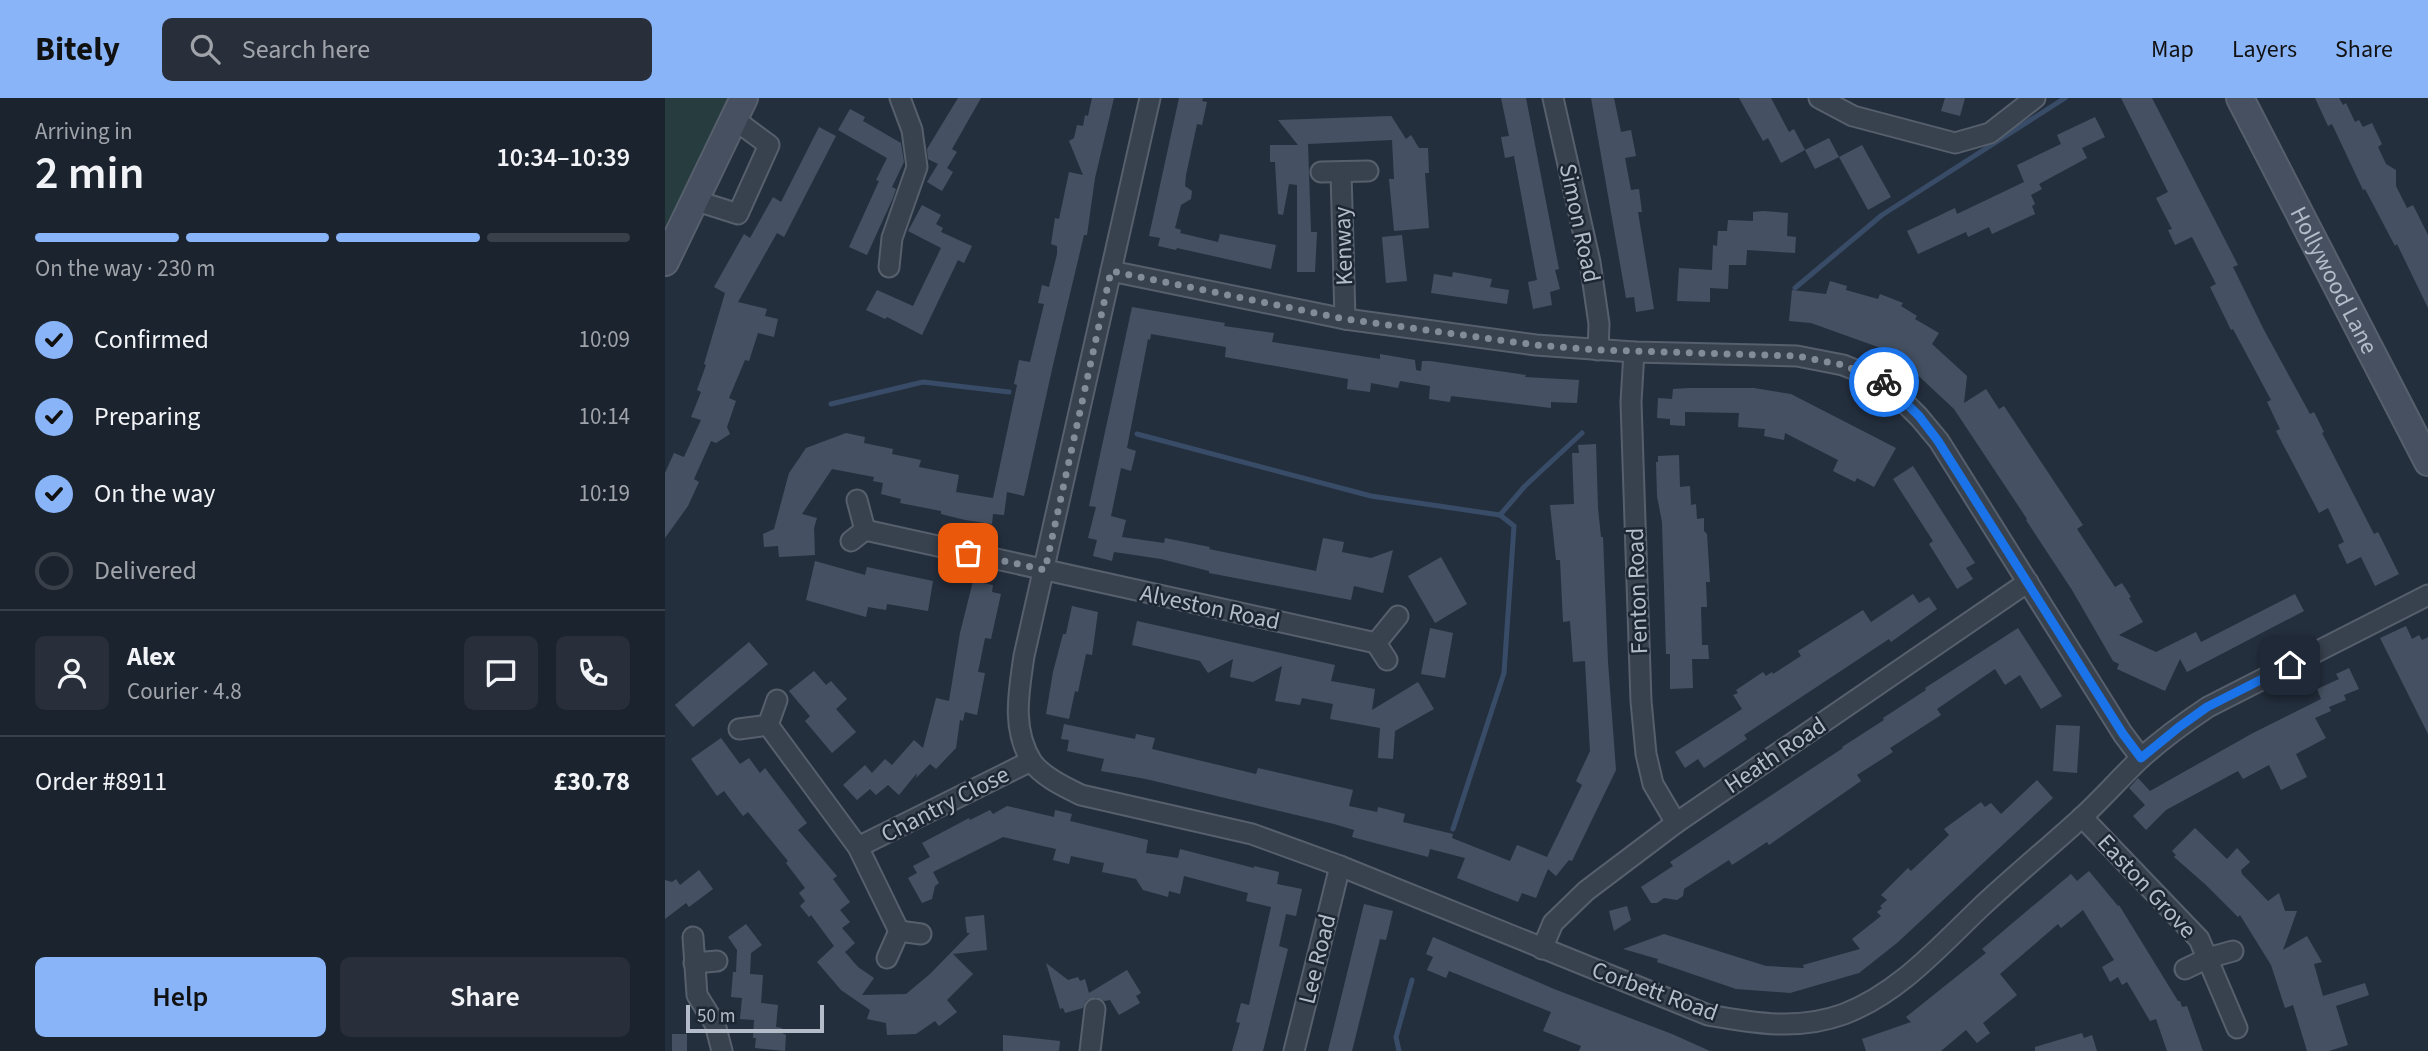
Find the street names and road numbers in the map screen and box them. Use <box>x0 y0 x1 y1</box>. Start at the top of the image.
street label: Simon Road <box>1550 160 1609 286</box>
street label: Hollywood Lane <box>2281 200 2386 361</box>
street label: Kenway <box>1325 206 1362 286</box>
street label: Fenton Road <box>1618 527 1657 655</box>
street label: Alveston Road <box>1137 576 1283 639</box>
street label: Heath Road <box>1717 708 1833 802</box>
street label: Chantry Close <box>875 757 1015 852</box>
street label: Easton Grove <box>2089 826 2204 947</box>
street label: Lee Road <box>1289 910 1346 1008</box>
street label: Corbett Road <box>1587 952 1723 1030</box>

